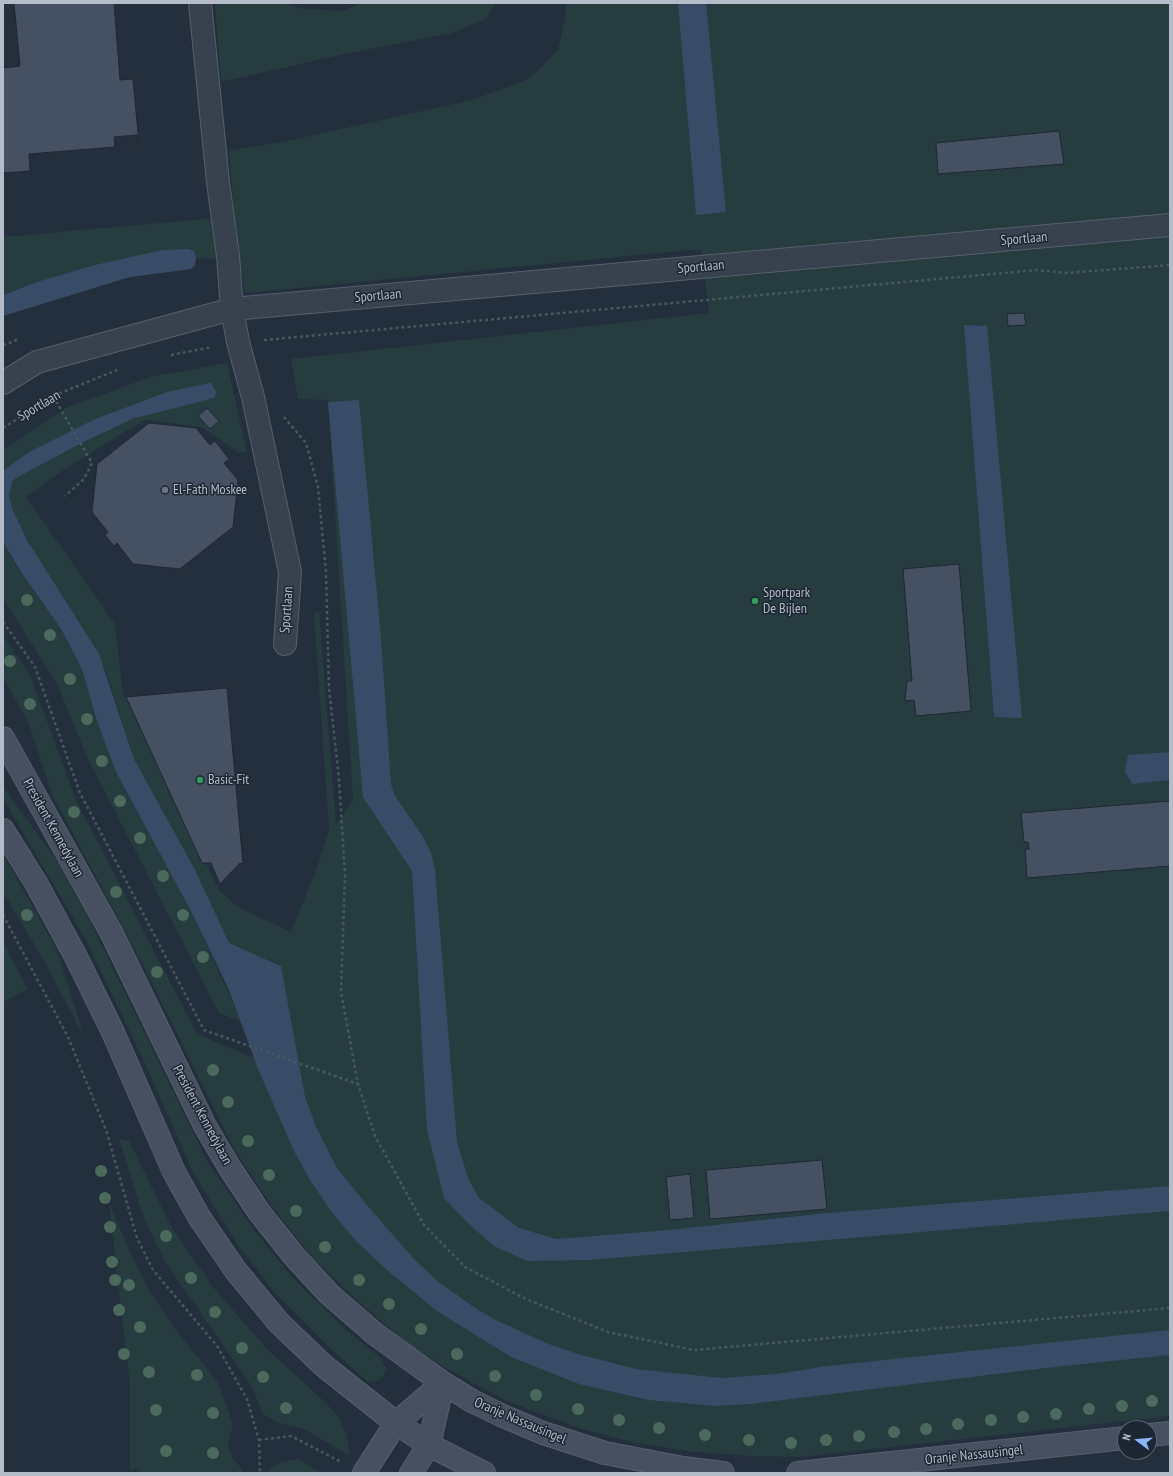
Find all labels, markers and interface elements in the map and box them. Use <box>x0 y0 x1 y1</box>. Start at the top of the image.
street label: Sportlaan <box>1000 229 1048 249</box>
street label: Sportlaan <box>677 257 725 277</box>
street label: Sportlaan <box>354 286 402 306</box>
street label: Sportlaan <box>15 387 63 425</box>
place label: El-Fath Moskee <box>173 482 247 498</box>
marker: El-Fath Moskee <box>160 485 170 495</box>
place label: Sportpark De Bijlen <box>763 585 810 618</box>
street label: Sportlaan <box>277 586 297 634</box>
marker: Sportpark De Bijlen <box>750 596 760 606</box>
place label: Basic-Fit <box>208 772 249 788</box>
marker: Basic-Fit <box>195 775 205 785</box>
street label: President Kennedylaan <box>19 776 87 880</box>
street label: President Kennedylaan <box>169 1062 235 1168</box>
street label: Oranje Nassausingel <box>471 1394 569 1448</box>
north arrow <box>1117 1420 1157 1460</box>
text: N <box>1119 1432 1134 1442</box>
street label: Oranje Nassausingel <box>924 1442 1024 1468</box>

